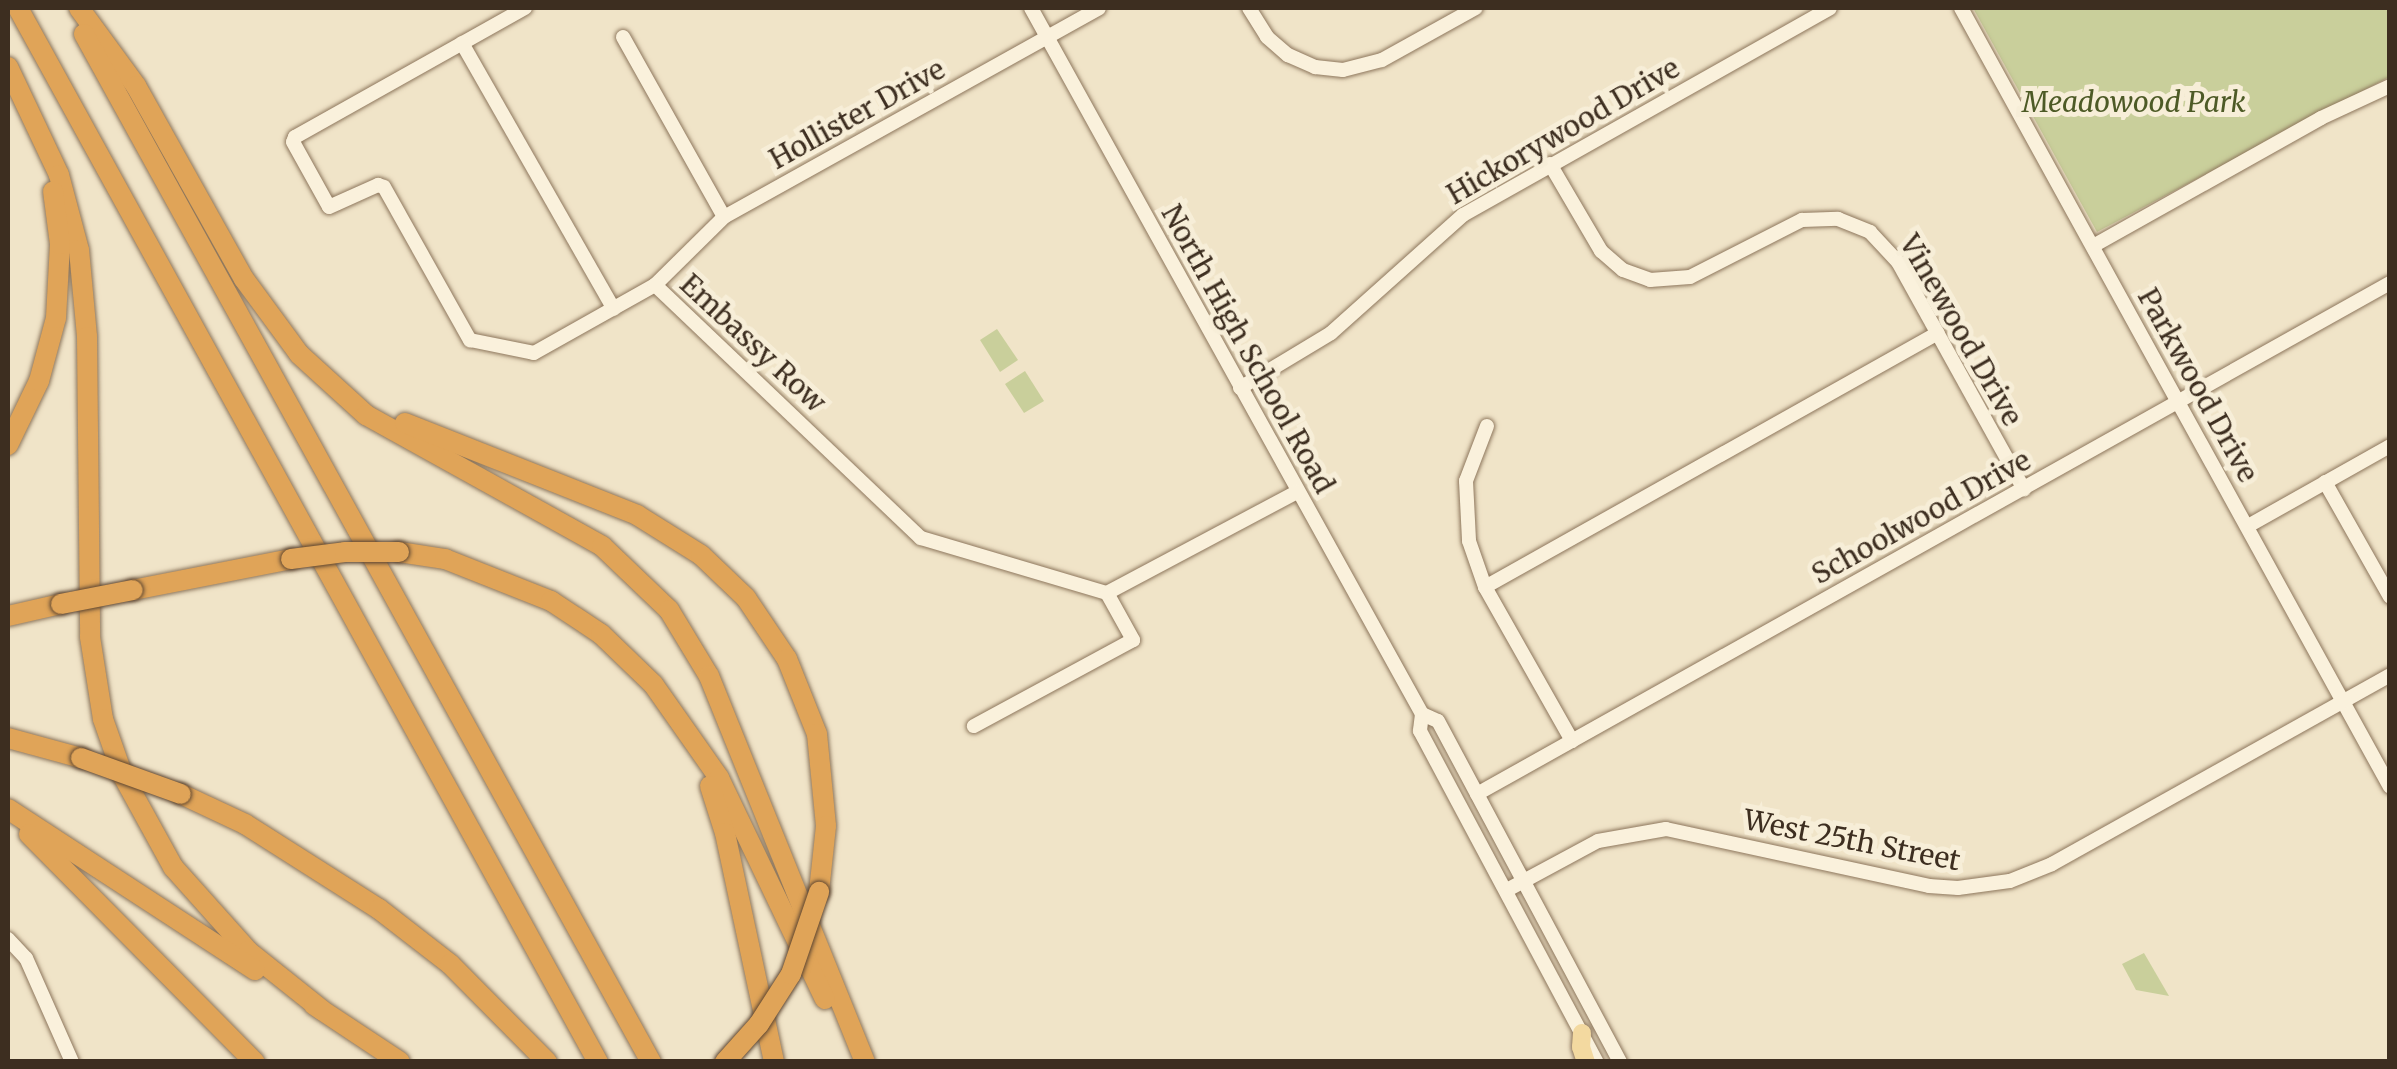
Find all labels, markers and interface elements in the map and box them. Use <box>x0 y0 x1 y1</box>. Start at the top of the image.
street label: Hickorywood Drive <box>1441 51 1685 211</box>
street label: Hollister Drive <box>764 52 950 176</box>
park label: Meadowood Park <box>2022 85 2246 119</box>
street label: North High School Road <box>1155 199 1341 499</box>
street label: Vinewood Drive <box>1893 229 2029 431</box>
street label: Embassy Row <box>673 267 833 419</box>
street label: Parkwood Drive <box>2131 282 2265 488</box>
street label: Schoolwood Drive <box>1806 443 2036 591</box>
street label: West 25th Street <box>1741 803 1963 877</box>

